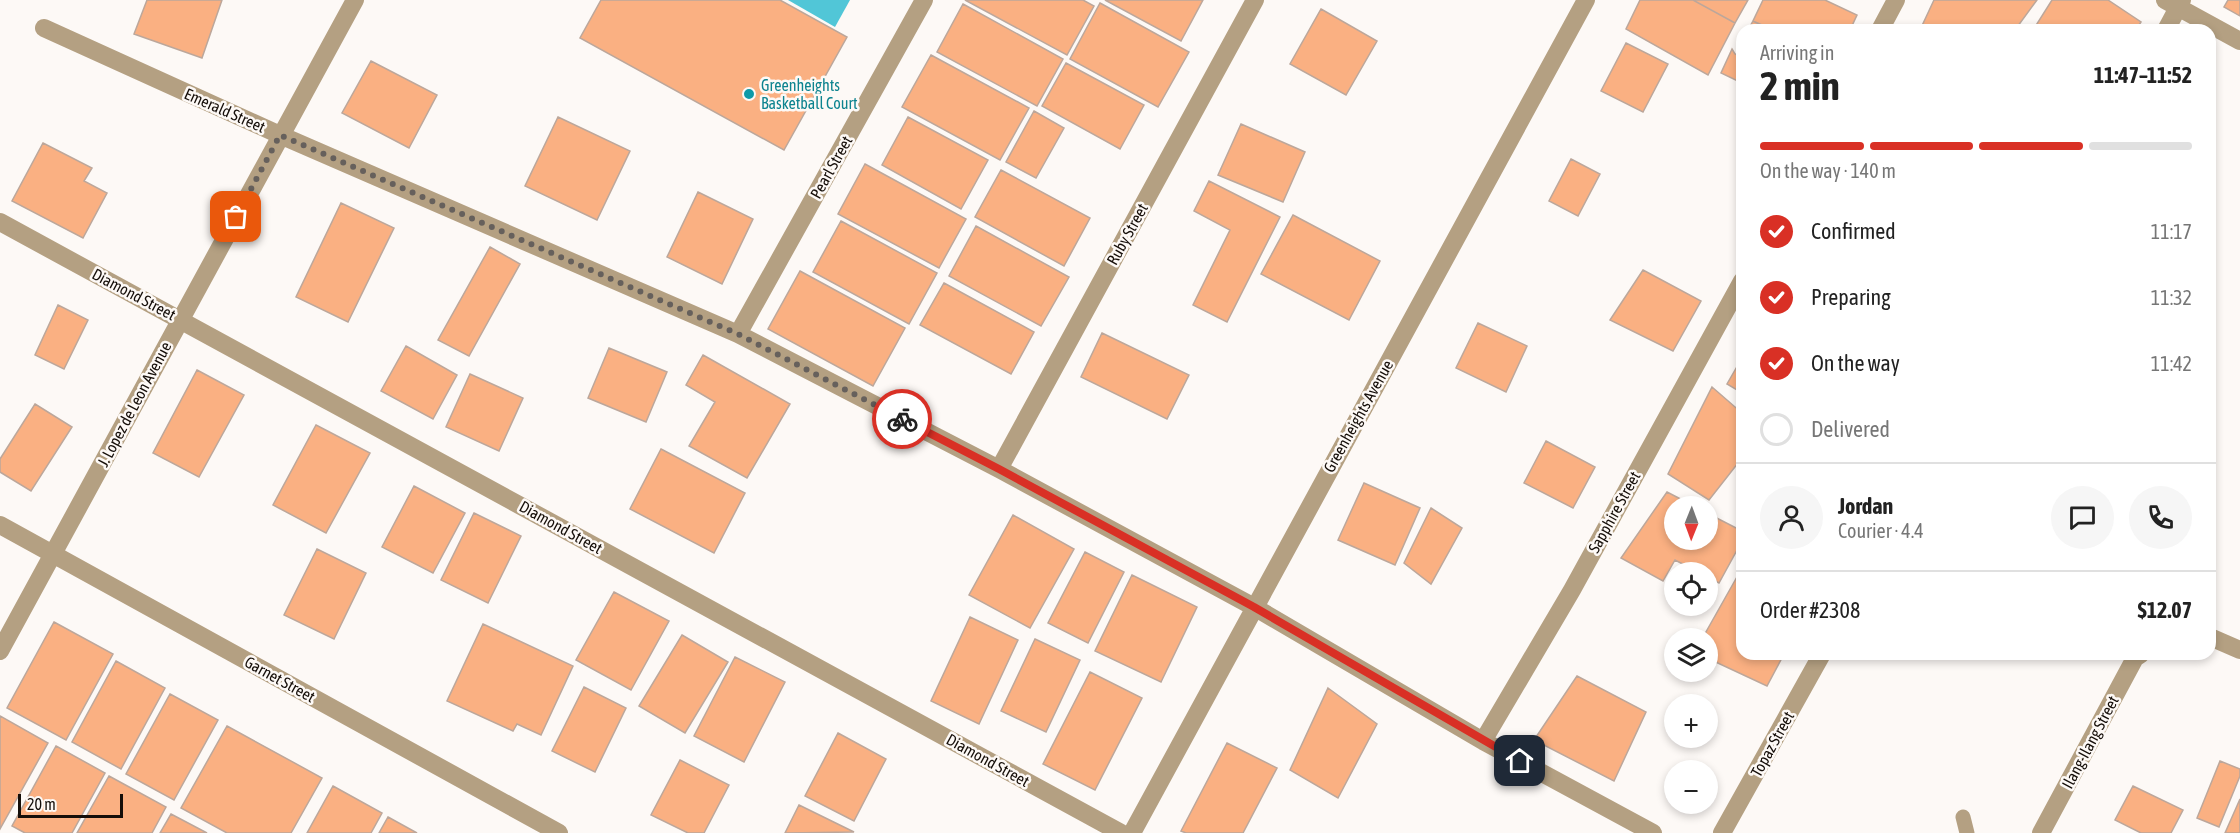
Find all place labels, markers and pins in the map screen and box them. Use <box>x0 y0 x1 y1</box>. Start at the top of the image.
place label: Greenheights Basketball Court <box>761 76 858 112</box>
marker: Greenheights Basketball Court <box>742 87 756 101</box>
pin <box>210 191 261 242</box>
pin <box>1494 735 1545 786</box>

